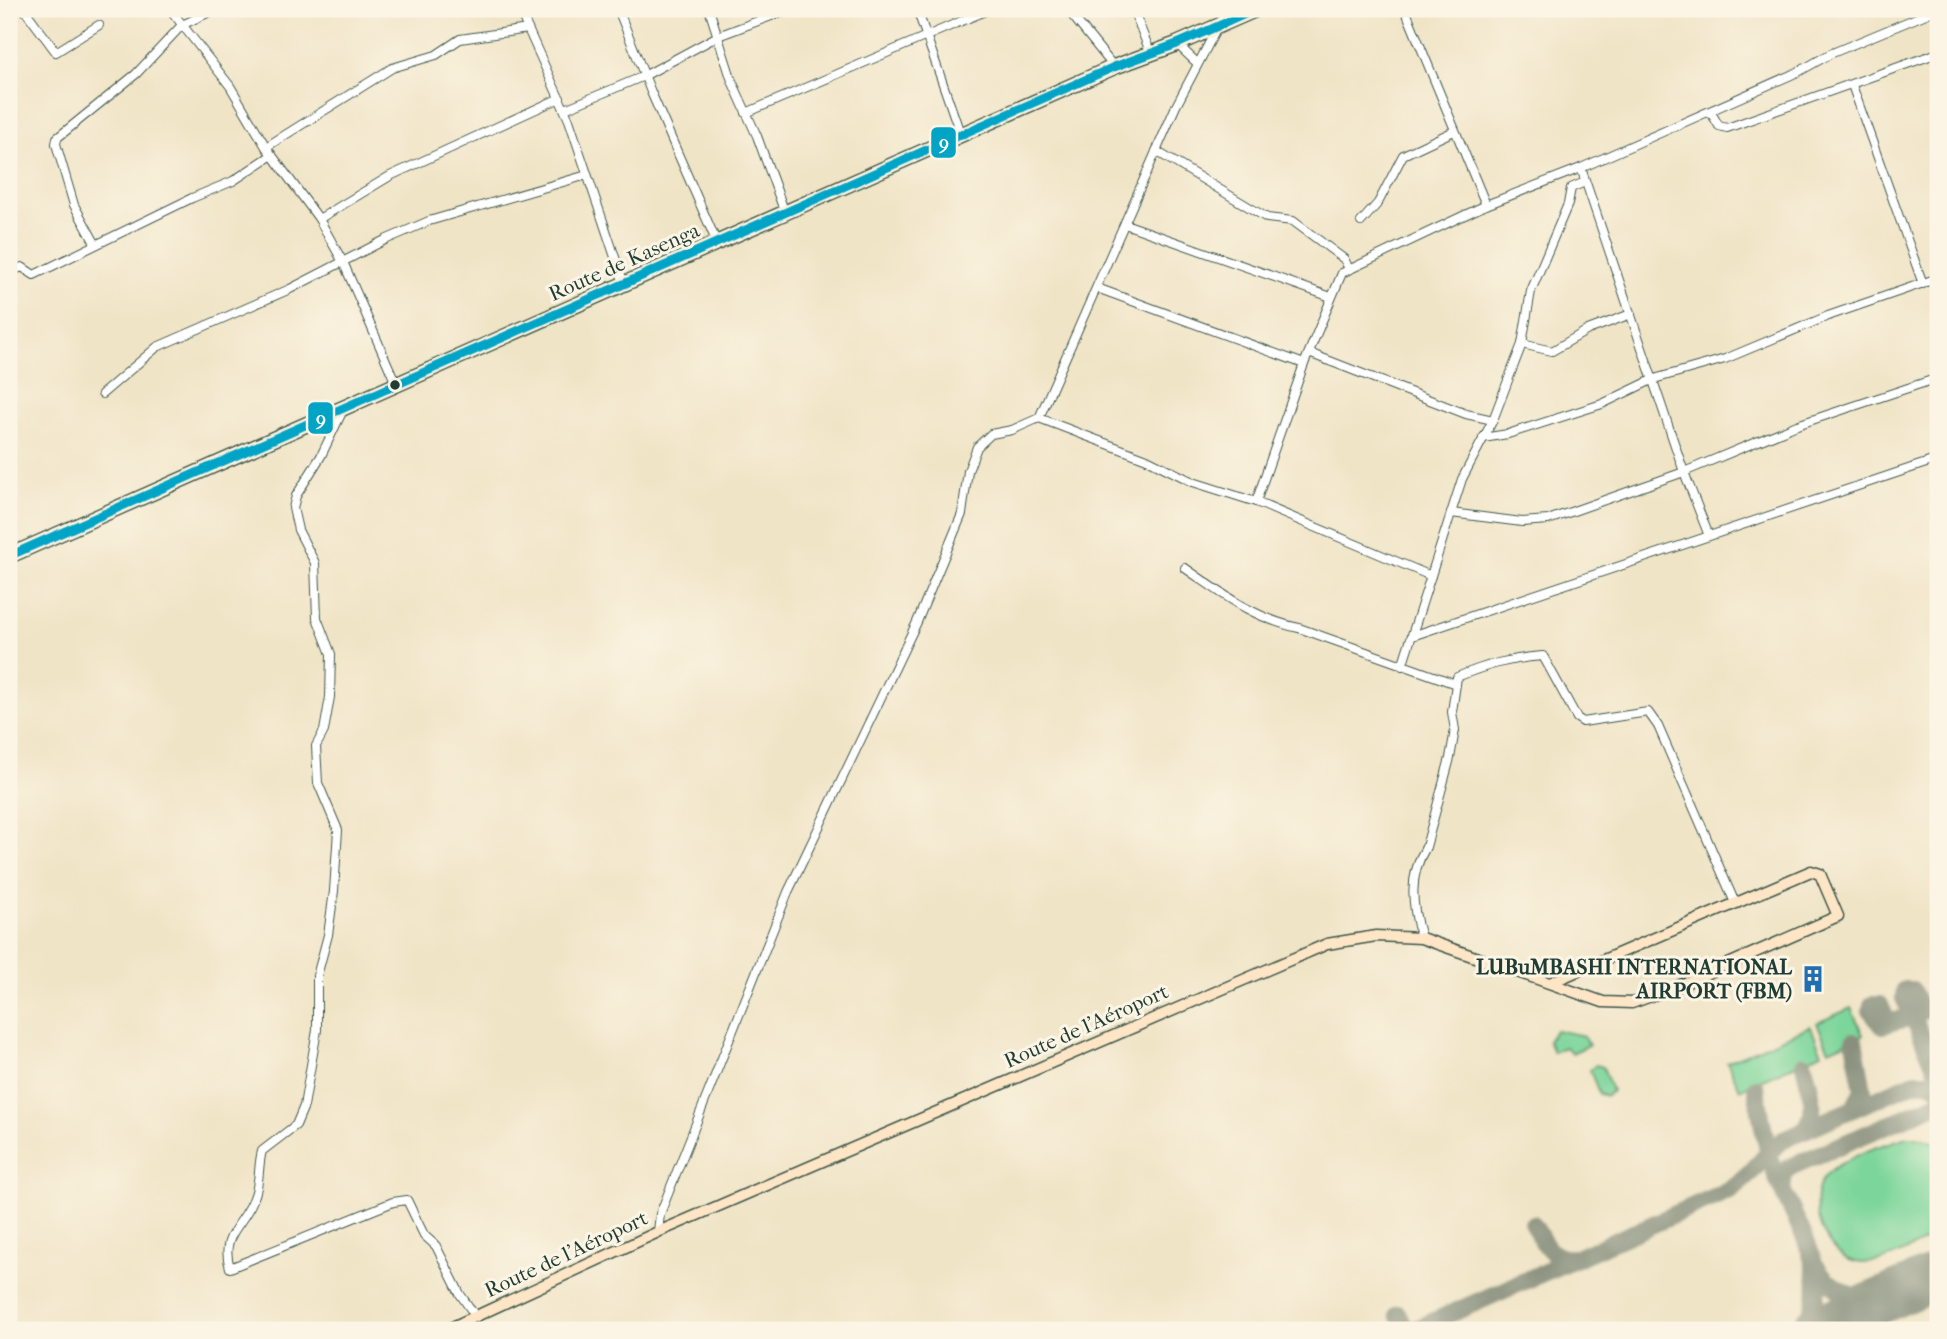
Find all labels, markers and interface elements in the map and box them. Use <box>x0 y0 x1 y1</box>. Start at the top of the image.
line badge: 9 <box>930 126 957 159</box>
text: 9 <box>938 132 949 154</box>
street label: Route de Kasenga <box>545 218 703 306</box>
unlabelled marker <box>388 378 402 392</box>
line badge: 9 <box>307 401 334 435</box>
text: 9 <box>315 408 326 430</box>
place label: LUBuMBASHI INTERNATIONAL AIRPORT (FBM) <box>1476 955 1792 1003</box>
building icon: LUBuMBASHI INTERNATIONAL AIRPORT (FBM) <box>1798 964 1828 994</box>
street label: Route de l'Aéroport <box>1000 979 1172 1073</box>
street label: Route de l'Aéroport <box>481 1205 652 1302</box>

